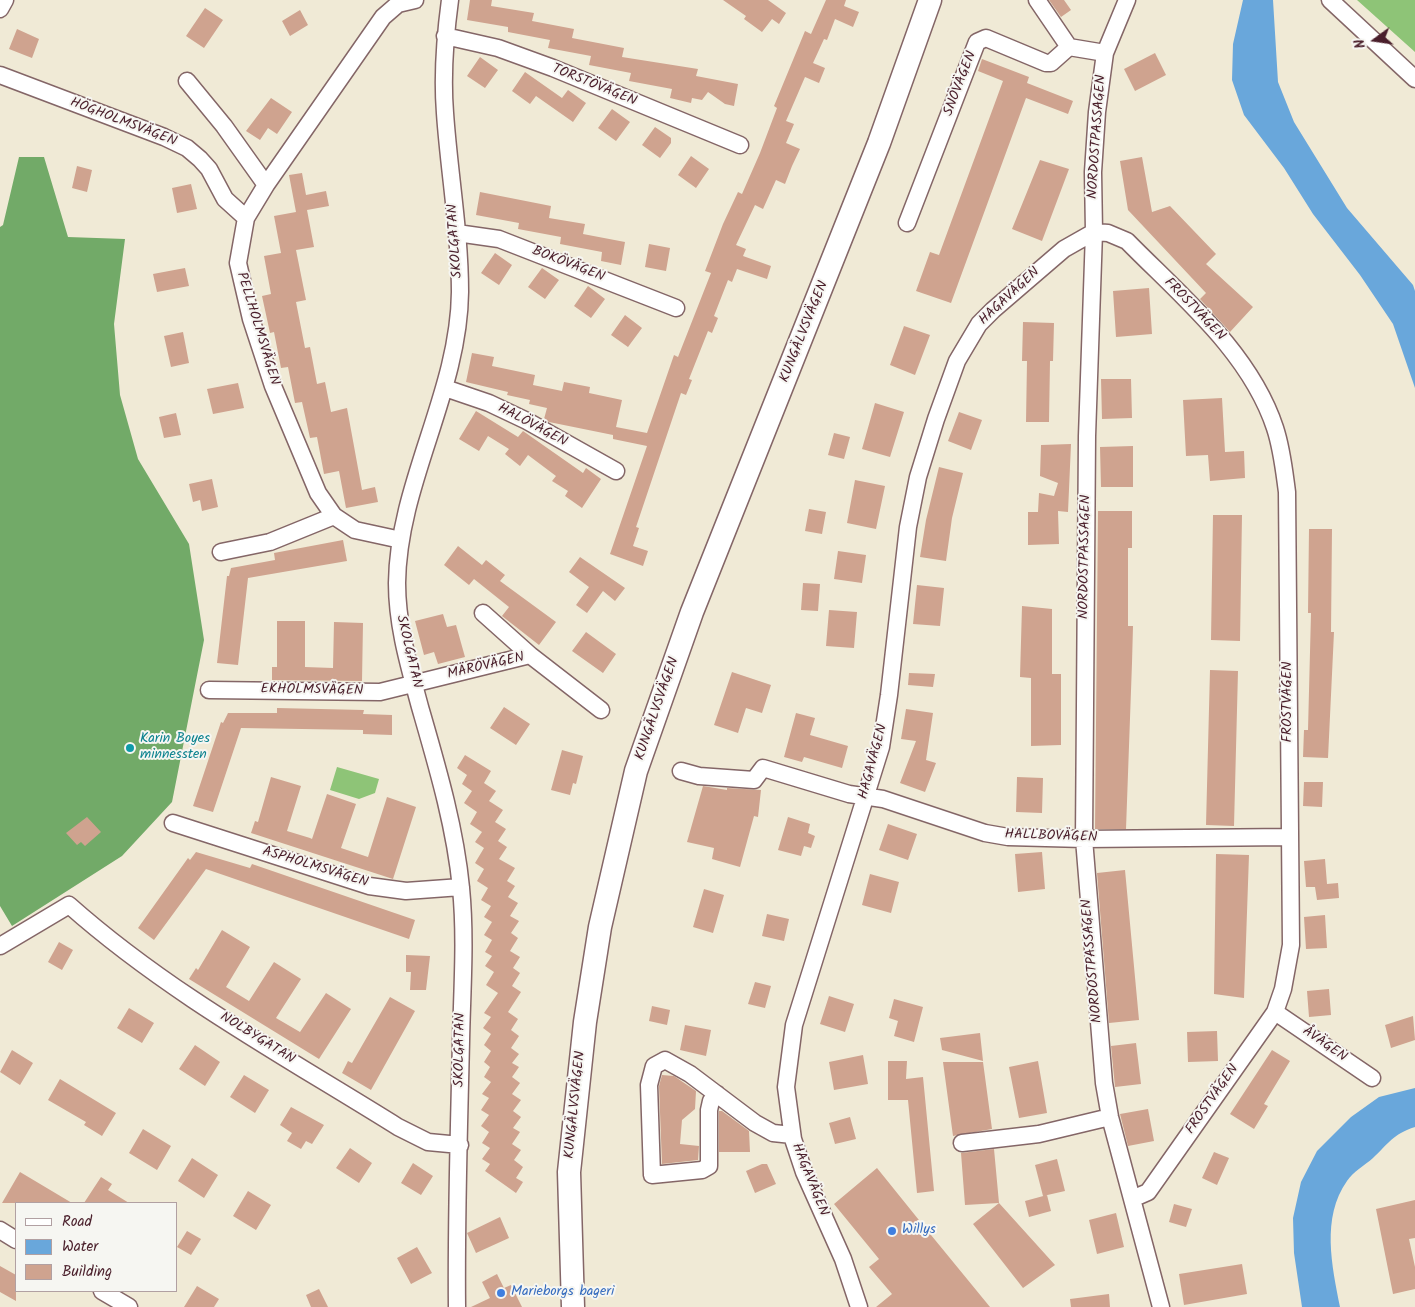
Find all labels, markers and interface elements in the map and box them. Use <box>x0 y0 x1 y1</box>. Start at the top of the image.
north arrow <box>1350 15 1400 65</box>
text: N <box>1349 37 1372 51</box>
street label: SNÖVÄGEN <box>941 49 981 119</box>
street label: TORSTÖVÄGEN <box>549 61 639 111</box>
street label: NORDOSTPASSAGEN <box>1085 74 1111 200</box>
street label: HÖGHOLMSVÄGEN <box>67 95 179 151</box>
street label: SKOLGATAN <box>445 203 467 279</box>
street label: BOKÖVÄGEN <box>529 243 607 287</box>
street label: HAGAVÄGEN <box>976 265 1044 329</box>
street label: PELLHOLMSVÄGEN <box>232 270 282 388</box>
street label: FROSTVÄGEN <box>1160 275 1228 345</box>
street label: KUNGÄLVSVÄGEN <box>777 279 833 385</box>
street label: HALÖVÄGEN <box>494 401 570 451</box>
street label: NORDOSTPASSAGEN <box>1077 495 1095 619</box>
street label: SKOLGATAN <box>391 614 425 690</box>
street label: MÄRÖVÄGEN <box>446 650 526 684</box>
street label: KUNGÄLVSVÄGEN <box>632 655 684 763</box>
street label: FROSTVÄGEN <box>1281 661 1297 743</box>
street label: EKHOLMSVÄGEN <box>260 682 364 700</box>
street label: HAGAVÄGEN <box>856 723 892 801</box>
place label: Karin Boyes minnessten <box>140 732 210 764</box>
marker: Karin Boyes minnessten <box>124 742 136 754</box>
street label: HALLBOVÄGEN <box>1004 827 1098 847</box>
street label: ASPHOLMSVÄGEN <box>260 844 370 892</box>
street label: NORDOSTPASSAGEN <box>1079 898 1107 1024</box>
street label: NOLBYGATAN <box>216 1009 298 1069</box>
street label: SKOLGATAN <box>452 1013 470 1087</box>
street label: ÅVÄGEN <box>1298 1024 1350 1066</box>
street label: KUNGÄLVSVÄGEN <box>562 1050 590 1160</box>
street label: FROSTVÄGEN <box>1183 1062 1243 1138</box>
street label: HAGAVÄGEN <box>787 1141 831 1219</box>
legend <box>15 1202 178 1292</box>
text: Road <box>62 1210 92 1234</box>
place label: Willys <box>902 1223 936 1239</box>
marker: Willys <box>886 1225 898 1237</box>
text: Water <box>62 1235 98 1259</box>
text: Building <box>62 1260 112 1284</box>
place label: Marieborgs bageri <box>511 1285 614 1301</box>
marker: Marieborgs bageri <box>495 1287 507 1299</box>

